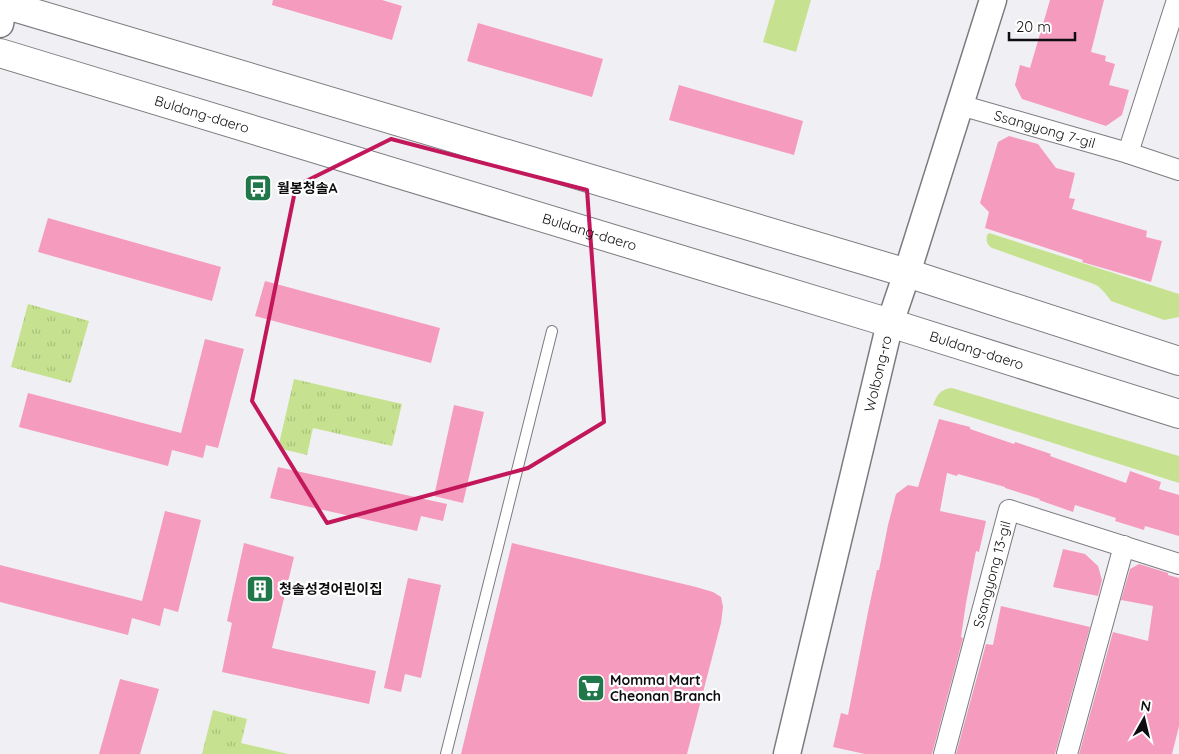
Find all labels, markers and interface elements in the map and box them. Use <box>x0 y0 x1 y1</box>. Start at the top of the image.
scale bar <box>1009 10 1075 42</box>
text: 20 m <box>1016 17 1051 36</box>
street label: Buldang-daero <box>152 91 251 137</box>
street label: Ssangyong 7-gil <box>992 106 1097 152</box>
bus stop icon: 월봉청솔A <box>243 173 273 203</box>
place label: 월봉청솔A <box>277 179 338 197</box>
street label: Buldang-daero <box>540 209 639 255</box>
street label: Buldang-daero <box>927 327 1026 374</box>
street label: Wolbong-ro <box>860 334 896 414</box>
street label: Ssangyong 13-gil <box>969 519 1015 630</box>
building icon: 청솔성경어린이집 <box>245 574 275 604</box>
place label: 청솔성경어린이집 <box>279 580 382 598</box>
place label: Momma Mart Cheonan Branch <box>610 671 721 705</box>
supermarket icon: Momma Mart Cheonan Branch <box>576 673 606 703</box>
north arrow <box>1119 694 1169 744</box>
text: N <box>1139 696 1152 716</box>

